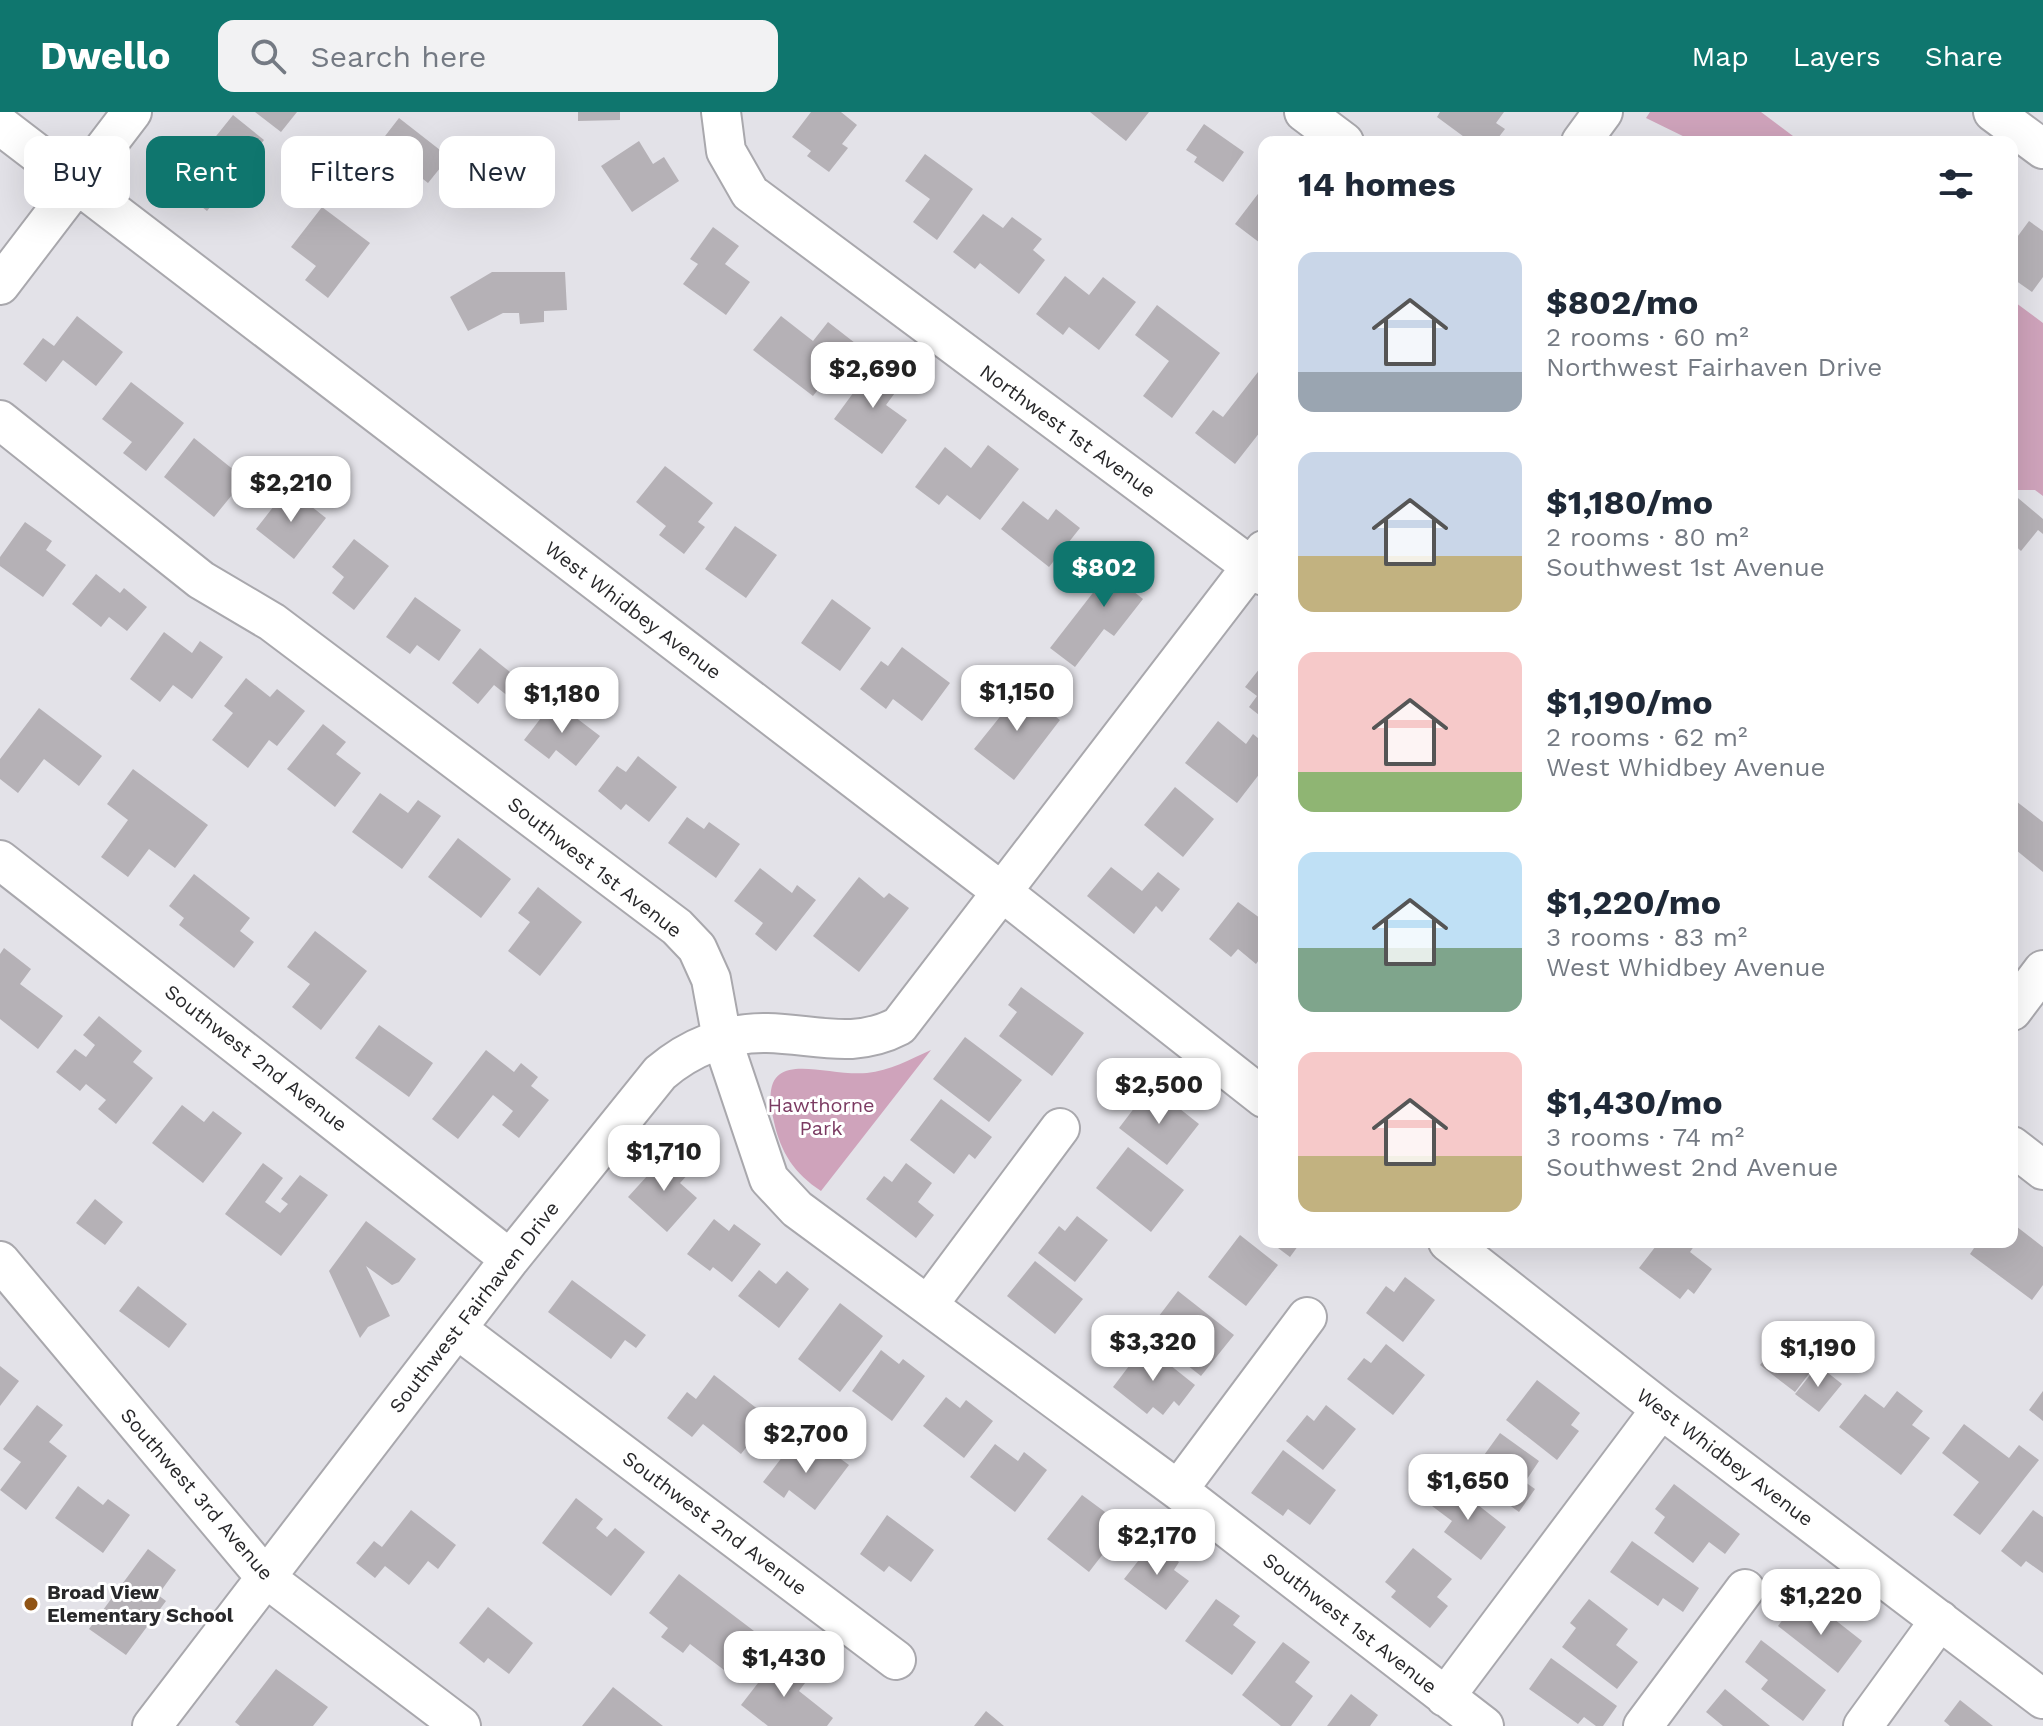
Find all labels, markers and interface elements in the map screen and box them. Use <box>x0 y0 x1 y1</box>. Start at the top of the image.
search box <box>218 20 778 92</box>
text: Dwello <box>40 34 170 78</box>
icon: search <box>246 34 290 78</box>
text: Search here <box>310 39 486 74</box>
text: Map <box>1692 40 1749 73</box>
text: Layers <box>1793 40 1881 73</box>
text: Share <box>1925 40 2003 73</box>
chip: Buy <box>24 136 130 208</box>
chip: Rent <box>146 136 265 208</box>
chip: Filters <box>281 136 423 208</box>
chip: New <box>439 136 555 208</box>
icon: filters <box>1934 162 1978 206</box>
text: 14 homes <box>1298 164 1456 204</box>
text: $802/mo <box>1546 282 1698 322</box>
icon: home <box>1362 284 1458 380</box>
text: 2 rooms · 60 m² <box>1546 322 1749 352</box>
pin: $2,690 <box>808 342 938 410</box>
text: Northwest Fairhaven Drive <box>1546 352 1882 382</box>
text: $2,690 <box>829 353 917 383</box>
street label: Northwest 1st Avenue <box>975 359 1161 503</box>
pin: $2,210 <box>226 456 356 524</box>
text: $2,210 <box>249 467 333 497</box>
text: $1,180/mo <box>1546 482 1713 522</box>
icon: home <box>1362 484 1458 580</box>
text: 2 rooms · 80 m² <box>1546 522 1749 552</box>
street label: West Whidbey Avenue <box>540 536 726 684</box>
pin: $802 <box>1057 541 1151 609</box>
text: $802 <box>1071 552 1137 582</box>
text: Southwest 1st Avenue <box>1546 552 1825 582</box>
pin: $1,150 <box>952 665 1082 733</box>
pin: $1,180 <box>497 667 627 735</box>
text: $1,150 <box>979 676 1055 706</box>
text: $1,180 <box>523 678 601 708</box>
text: $1,190/mo <box>1546 682 1713 722</box>
icon: home <box>1362 684 1458 780</box>
text: 2 rooms · 62 m² <box>1546 722 1748 752</box>
text: West Whidbey Avenue <box>1546 752 1825 782</box>
street label: Southwest 1st Avenue <box>503 792 687 942</box>
text: $1,220/mo <box>1546 882 1721 922</box>
icon: home <box>1362 884 1458 980</box>
text: 3 rooms · 83 m² <box>1546 922 1747 952</box>
text: West Whidbey Avenue <box>1546 952 1825 982</box>
street label: Southwest 2nd Avenue <box>160 979 352 1137</box>
pin: $2,500 <box>1094 1058 1224 1126</box>
text: $2,500 <box>1115 1069 1203 1099</box>
text: $1,430/mo <box>1546 1082 1723 1122</box>
icon: home <box>1362 1084 1458 1180</box>
park label: Hawthorne Park <box>767 1093 875 1140</box>
text: 3 rooms · 74 m² <box>1546 1122 1744 1152</box>
pin: $1,710 <box>599 1125 729 1193</box>
text: $1,710 <box>626 1136 702 1166</box>
text: Southwest 2nd Avenue <box>1546 1152 1838 1182</box>
street label: Southwest Fairhaven Drive <box>384 1197 564 1417</box>
pin: $3,320 <box>1088 1315 1218 1383</box>
pin: $1,190 <box>1753 1321 1883 1389</box>
text: $3,320 <box>1109 1326 1197 1356</box>
text: $1,190 <box>1780 1332 1856 1362</box>
street label: West Whidbey Avenue <box>1632 1383 1818 1531</box>
street label: Southwest 3rd Avenue <box>116 1403 278 1585</box>
pin: $2,700 <box>741 1407 871 1475</box>
text: $2,700 <box>763 1418 849 1448</box>
street label: Southwest 2nd Avenue <box>618 1446 812 1600</box>
pin: $1,650 <box>1403 1454 1533 1522</box>
text: $1,650 <box>1426 1465 1510 1495</box>
pin: $2,170 <box>1092 1509 1222 1577</box>
text: $2,170 <box>1117 1520 1197 1550</box>
street label: Southwest 1st Avenue <box>1258 1548 1442 1698</box>
pin: $1,220 <box>1756 1569 1886 1637</box>
place label: Broad View Elementary School <box>47 1580 234 1627</box>
text: $1,220 <box>1779 1580 1863 1610</box>
marker: Broad View Elementary School <box>22 1595 40 1613</box>
pin: $1,430 <box>719 1631 849 1699</box>
text: $1,430 <box>742 1642 826 1672</box>

